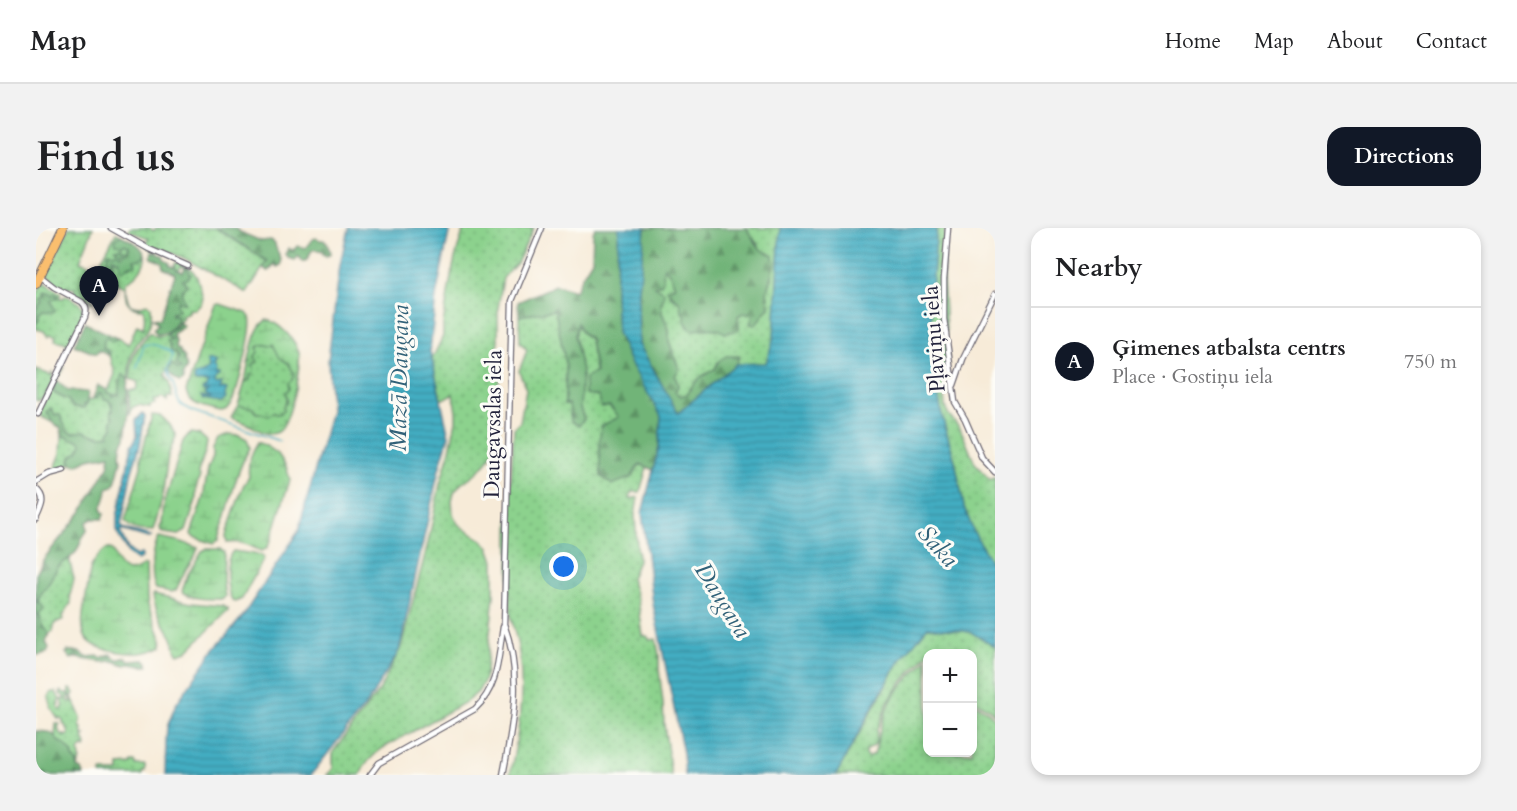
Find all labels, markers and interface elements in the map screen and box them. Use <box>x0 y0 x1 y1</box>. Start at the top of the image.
text: Map <box>30 22 87 60</box>
text: Home <box>1165 27 1221 56</box>
text: Map <box>1254 27 1294 56</box>
text: About <box>1327 27 1383 56</box>
text: Contact <box>1416 27 1487 56</box>
button: Directions <box>1327 127 1481 186</box>
text: Find us <box>36 128 176 185</box>
text: Nearby <box>1055 250 1143 285</box>
pin: A <box>80 266 118 316</box>
street label: Pļaviņu iela <box>915 284 953 393</box>
water label: Mazā Daugava <box>382 304 417 452</box>
text: Ģimenes atbalsta centrs <box>1112 333 1346 363</box>
text: A <box>1067 348 1082 375</box>
text: 750 m <box>1404 348 1457 375</box>
street label: Daugavsalas iela <box>477 349 509 499</box>
text: Place · Gostiņu iela <box>1112 363 1273 390</box>
water label: Saka <box>910 518 966 575</box>
your location <box>549 552 578 581</box>
water label: Daugava <box>687 556 759 644</box>
map controls <box>923 649 977 757</box>
button: + <box>923 649 977 703</box>
button: − <box>923 703 977 757</box>

